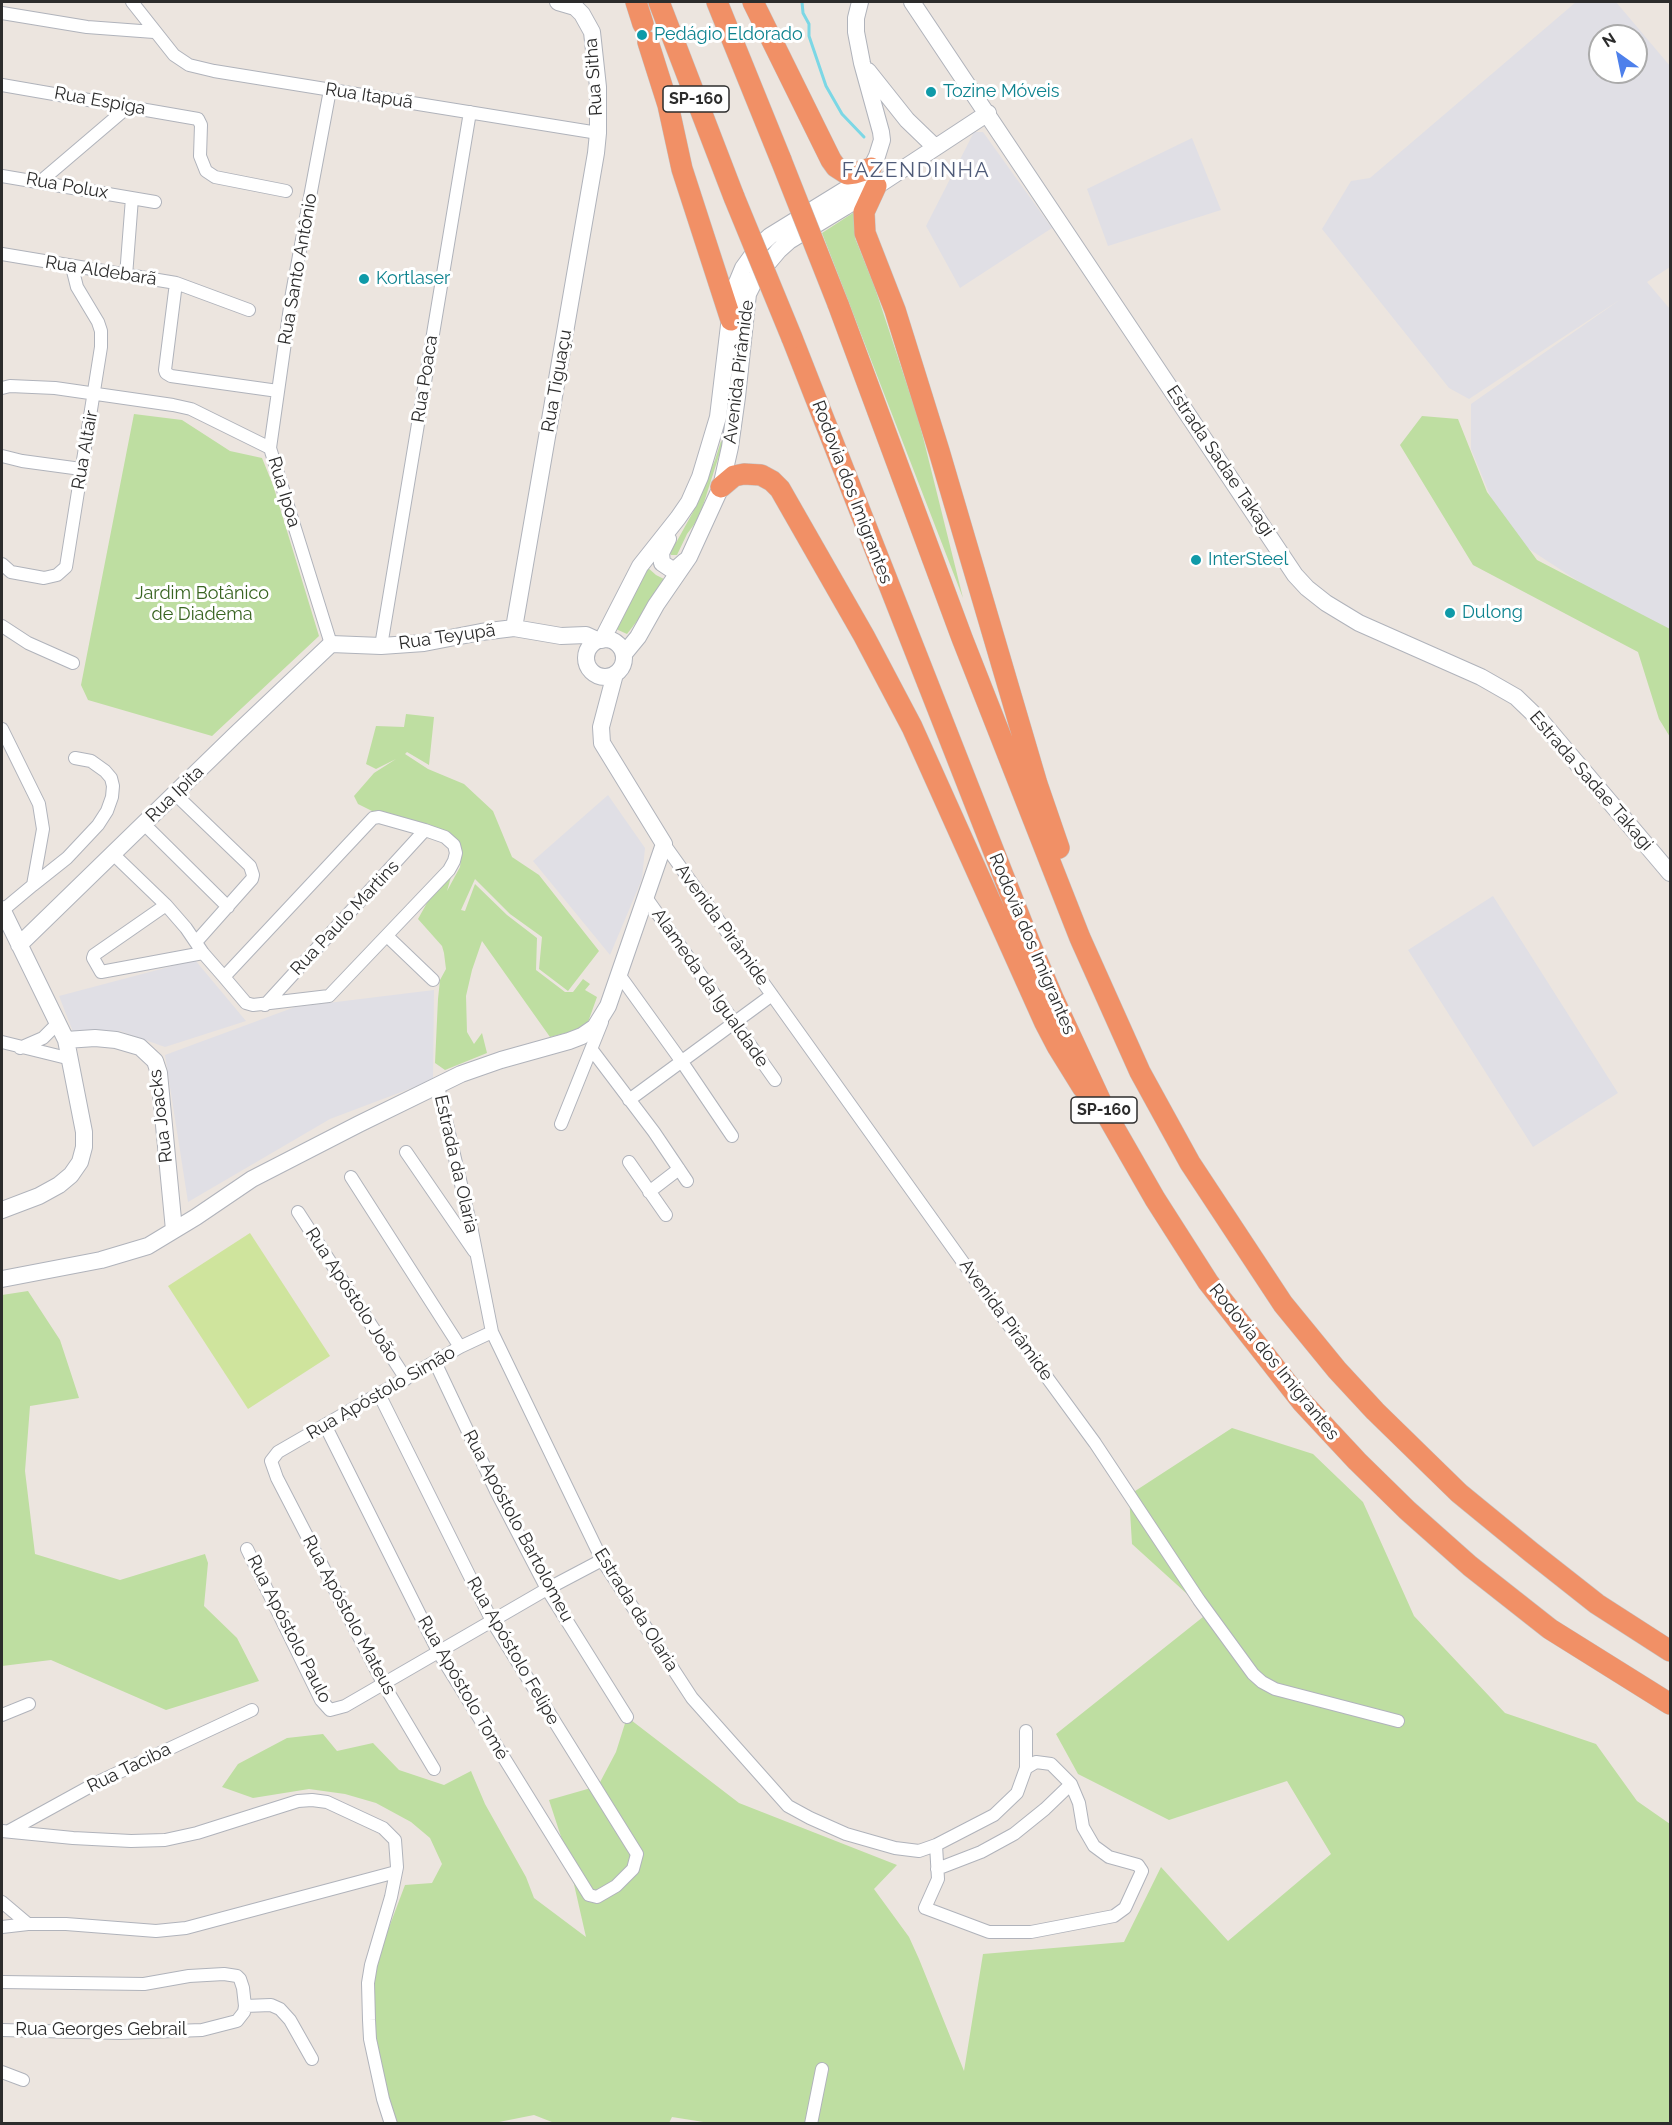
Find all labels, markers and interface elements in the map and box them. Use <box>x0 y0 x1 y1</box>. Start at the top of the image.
place label: Pedágio Eldorado <box>654 24 803 46</box>
north arrow <box>1588 24 1648 84</box>
marker: Pedágio Eldorado <box>635 28 649 42</box>
text: N <box>1599 29 1619 51</box>
street label: Rua Sitha <box>581 37 607 117</box>
street label: Rua Itapuã <box>324 78 414 114</box>
place label: Tozine Móveis <box>943 81 1059 103</box>
street label: Rua Espiga <box>53 82 147 120</box>
marker: Tozine Móveis <box>924 85 938 99</box>
road number: SP-160 <box>663 86 729 112</box>
district label: FAZENDINHA <box>842 158 990 184</box>
street label: Rua Polux <box>24 168 110 204</box>
street label: Rua Santo Antônio <box>274 192 322 346</box>
street label: Rua Aldebarã <box>44 252 158 290</box>
place label: Kortlaser <box>376 268 450 290</box>
marker: Kortlaser <box>357 272 371 286</box>
street label: Avenida Pirâmide <box>719 299 759 445</box>
street label: Rua Tiguaçu <box>537 328 577 434</box>
street label: Rua Poaca <box>407 334 443 424</box>
street label: Estrada Sadae Takagi <box>1161 381 1279 541</box>
street label: Rodovia dos Imigrantes <box>807 397 897 587</box>
street label: Rua Altair <box>67 409 103 491</box>
street label: Rua Ipoa <box>263 454 305 530</box>
place label: InterSteel <box>1208 549 1288 571</box>
marker: InterSteel <box>1189 553 1203 567</box>
park label: Jardim Botânico de Diadema <box>135 583 269 626</box>
place label: Dulong <box>1462 602 1523 624</box>
marker: Dulong <box>1443 606 1457 620</box>
street label: Rua Teyupã <box>397 620 497 654</box>
street label: Estrada Sadae Takagi <box>1525 707 1657 855</box>
street label: Rua Ipita <box>142 761 208 827</box>
street label: Rodovia dos Imigrantes <box>984 850 1080 1038</box>
street label: Rua Paulo Martins <box>286 856 404 980</box>
street label: Avenida Pirâmide <box>671 860 773 990</box>
street label: Alameda da Igualdade <box>647 904 773 1072</box>
street label: Rua Joacks <box>145 1068 177 1164</box>
street label: Estrada da Olaria <box>430 1093 482 1235</box>
road number: SP-160 <box>1071 1097 1137 1123</box>
street label: Rua Apóstolo João <box>300 1224 404 1366</box>
street label: Avenida Pirâmide <box>955 1255 1057 1385</box>
street label: Rodovia dos Imigrantes <box>1204 1280 1344 1444</box>
street label: Rua Apóstolo Simão <box>303 1342 459 1444</box>
street label: Rua Apóstolo Bartolomeu <box>458 1426 578 1626</box>
street label: Rua Apóstolo Mateus <box>298 1532 400 1698</box>
street label: Estrada da Olaria <box>589 1544 683 1676</box>
street label: Rua Apóstolo Paulo <box>242 1551 336 1707</box>
street label: Rua Apóstolo Felipe <box>462 1573 564 1729</box>
street label: Rua Apóstolo Tomé <box>413 1612 513 1764</box>
street label: Rua Taciba <box>84 1738 174 1798</box>
street label: Rua Georges Gebrail <box>15 2019 187 2041</box>

